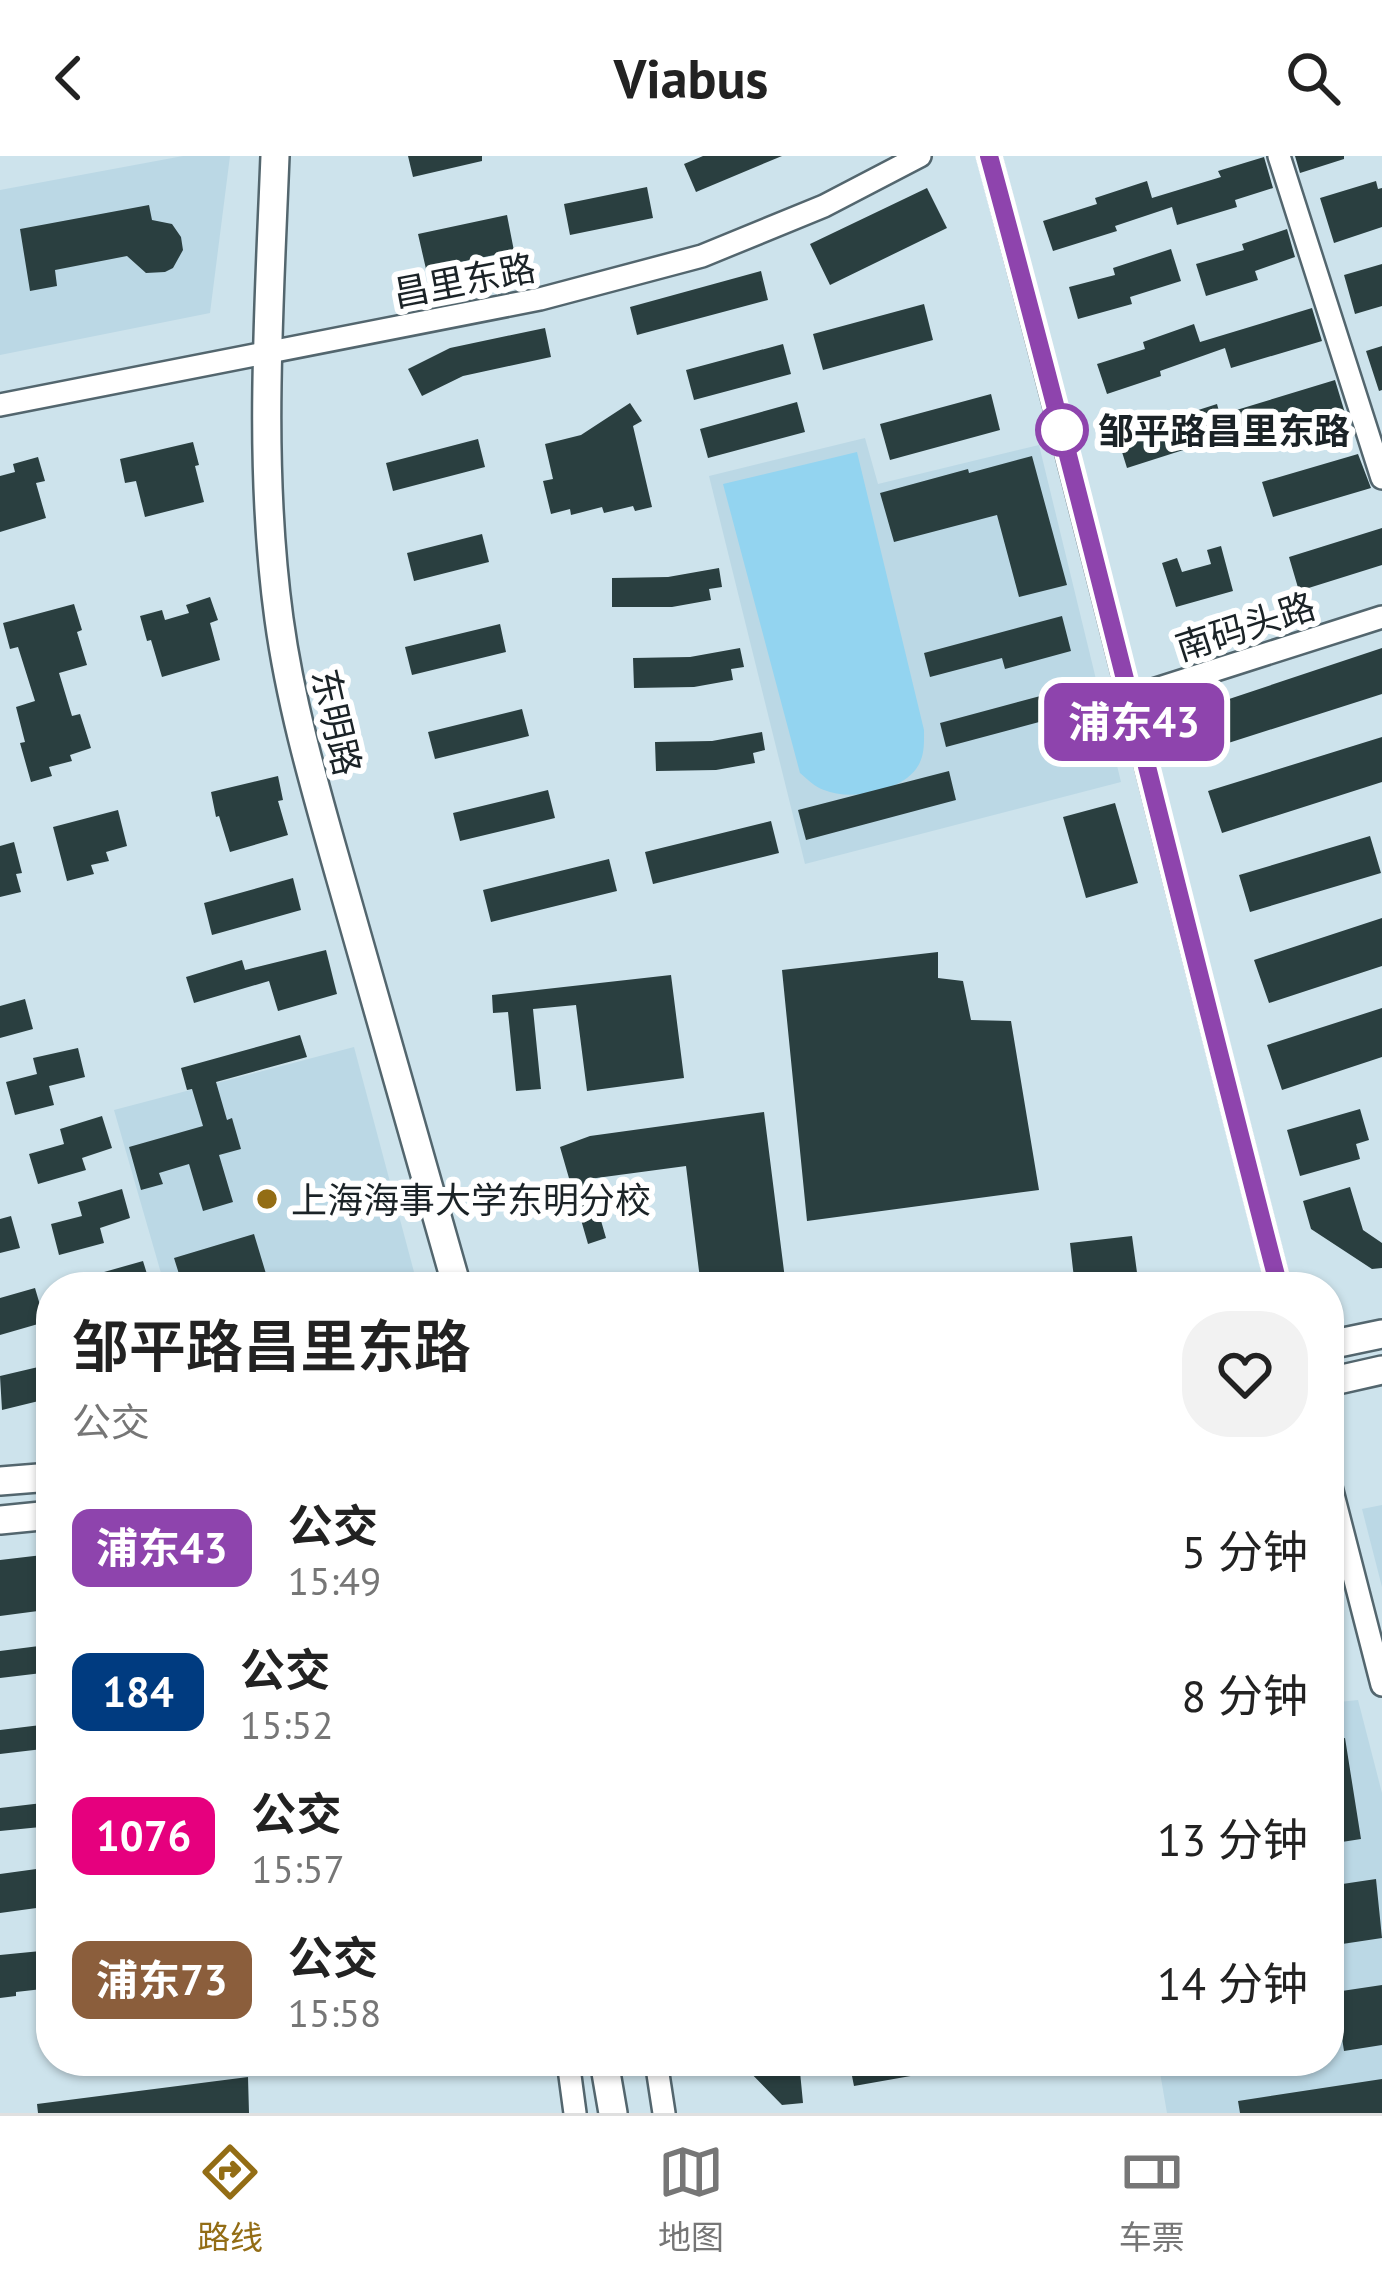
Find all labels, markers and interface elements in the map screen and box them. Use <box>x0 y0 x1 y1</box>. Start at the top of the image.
text: Viabus <box>614 43 768 113</box>
icon: back <box>36 45 102 111</box>
icon: search <box>1280 45 1346 111</box>
street label: 昌里东路 <box>389 243 539 317</box>
marker: 邹平路昌里东路 <box>1037 405 1087 455</box>
place label: 邹平路昌里东路 <box>1098 407 1350 454</box>
street label: 南码头路 <box>1169 581 1321 671</box>
street label: 东明路 <box>302 664 372 780</box>
line badge: 浦东43 <box>1050 683 1218 761</box>
text: 浦东43 <box>1068 694 1200 749</box>
place label: 上海海事大学东明分校 <box>291 1176 651 1223</box>
marker: 上海海事大学东明分校 <box>254 1186 280 1212</box>
text: 邹平路昌里东路 <box>72 1309 471 1383</box>
button: heart <box>1182 1311 1308 1437</box>
text: 公交 <box>72 1396 150 1447</box>
text: 公交 <box>288 1496 378 1554</box>
text: 浦东43 <box>96 1520 228 1575</box>
text: 5 分钟 <box>1181 1522 1308 1580</box>
text: 15:49 <box>288 1555 381 1606</box>
text: 公交 <box>240 1640 330 1698</box>
text: 184 <box>102 1664 174 1719</box>
text: 8 分钟 <box>1181 1666 1308 1724</box>
text: 15:52 <box>240 1699 334 1750</box>
text: 公交 <box>251 1784 341 1842</box>
text: 1076 <box>96 1808 191 1863</box>
text: 13 分钟 <box>1157 1810 1308 1868</box>
text: 15:57 <box>251 1843 345 1894</box>
text: 公交 <box>288 1928 378 1986</box>
text: 浦东73 <box>96 1952 228 2007</box>
text: 14 分钟 <box>1157 1954 1308 2012</box>
text: 15:58 <box>288 1987 381 2038</box>
tab: 路线 <box>197 2139 263 2259</box>
tab: 地图 <box>658 2139 724 2259</box>
tab: 车票 <box>1119 2139 1185 2259</box>

